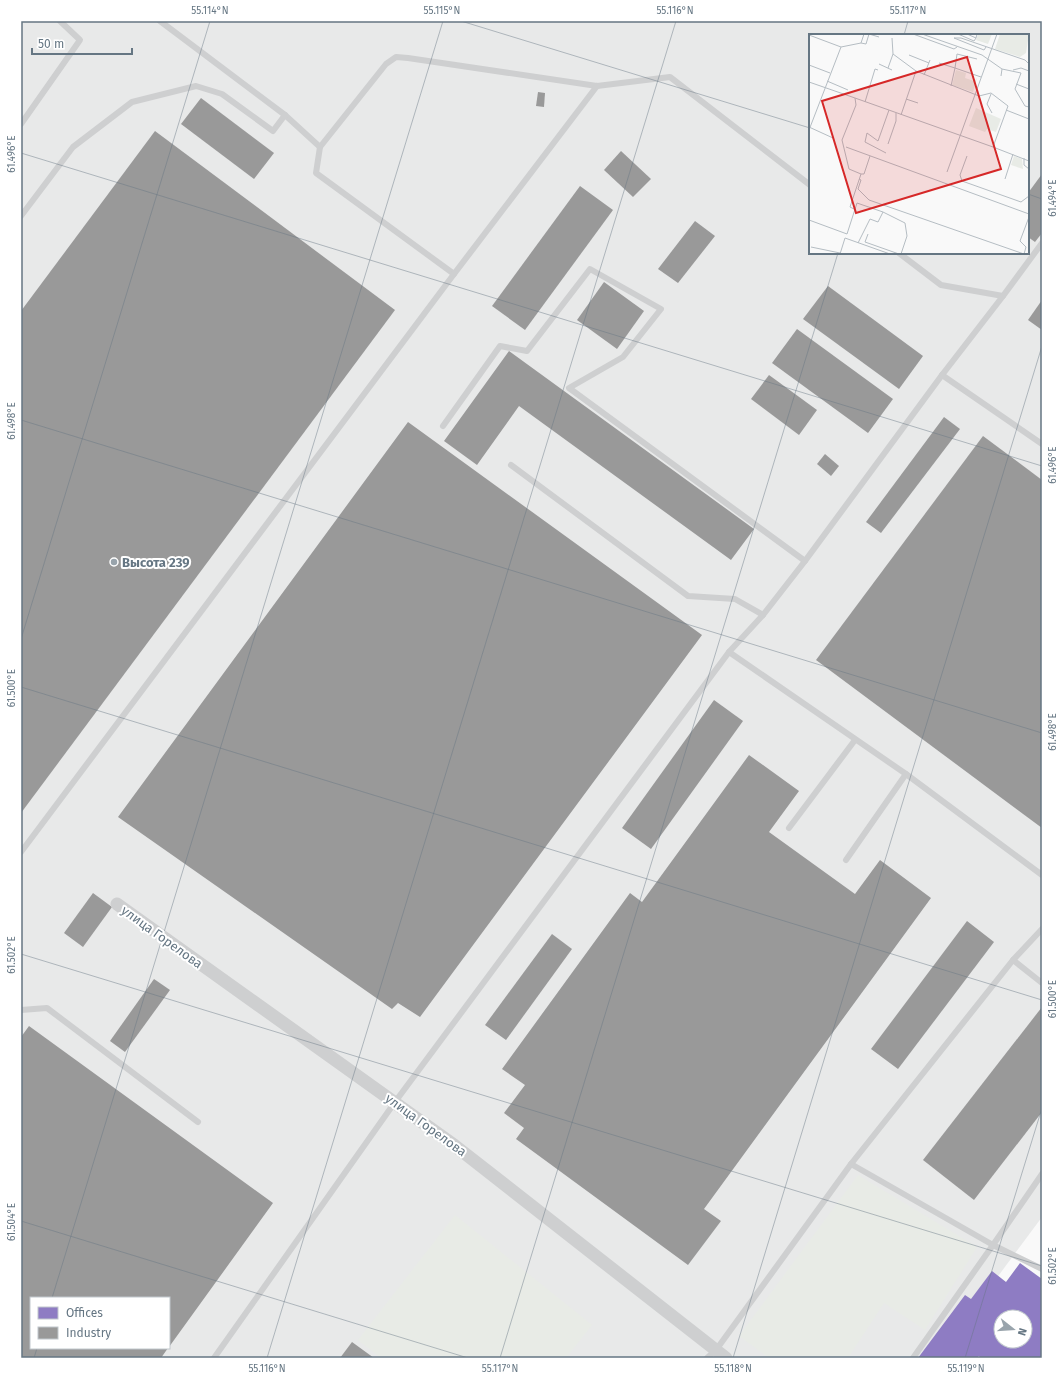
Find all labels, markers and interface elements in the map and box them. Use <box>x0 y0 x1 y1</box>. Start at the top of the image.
text: 55.114°N <box>191 5 229 17</box>
text: 55.115°N <box>424 5 460 17</box>
text: 55.116°N <box>656 5 694 17</box>
text: 55.117°N <box>890 5 926 17</box>
scale bar <box>32 30 132 56</box>
inset map <box>809 34 1029 254</box>
text: 50 m <box>38 37 64 51</box>
text: 61.496°E <box>6 135 18 173</box>
text: 61.494°E <box>1047 179 1059 217</box>
text: 61.498°E <box>6 402 18 440</box>
text: 61.496°E <box>1047 446 1059 484</box>
place label: Высота 239 <box>122 555 190 570</box>
marker: Высота 239 <box>109 557 119 567</box>
text: 61.500°E <box>6 669 18 707</box>
text: 61.498°E <box>1047 713 1059 751</box>
street label: улица Горелова <box>119 903 205 971</box>
text: 61.502°E <box>6 936 18 974</box>
text: 61.500°E <box>1047 980 1059 1018</box>
street label: улица Горелова <box>383 1091 469 1159</box>
text: 61.504°E <box>6 1203 18 1241</box>
text: 61.502°E <box>1047 1247 1059 1285</box>
legend <box>30 1297 170 1349</box>
text: Offices <box>66 1306 103 1320</box>
north arrow <box>993 1309 1033 1349</box>
text: Industry <box>66 1326 111 1340</box>
text: N <box>1015 1326 1029 1337</box>
text: 55.116°N <box>248 1363 286 1375</box>
text: 55.117°N <box>482 1363 518 1375</box>
text: 55.118°N <box>714 1363 752 1375</box>
text: 55.119°N <box>947 1363 985 1375</box>

